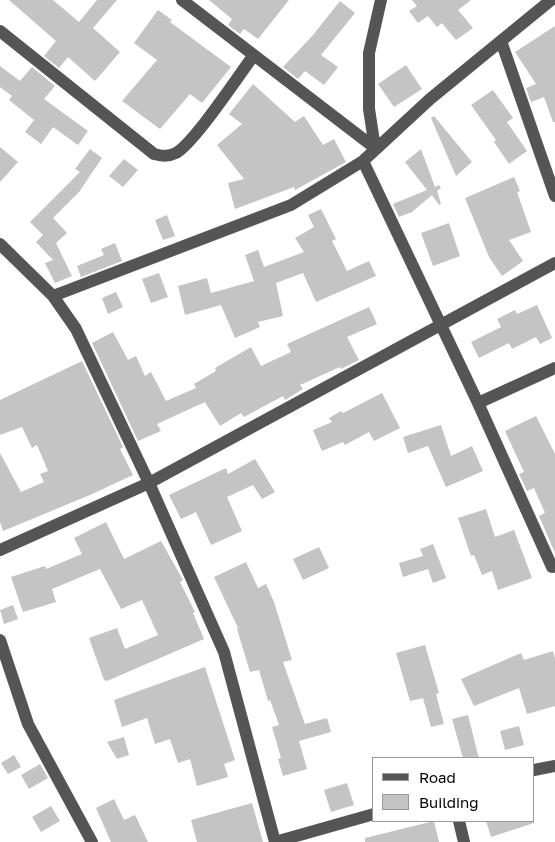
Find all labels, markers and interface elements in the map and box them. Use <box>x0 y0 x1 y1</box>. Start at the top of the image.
legend <box>372 757 535 822</box>
text: Road <box>419 768 456 786</box>
text: Building <box>419 793 479 811</box>

